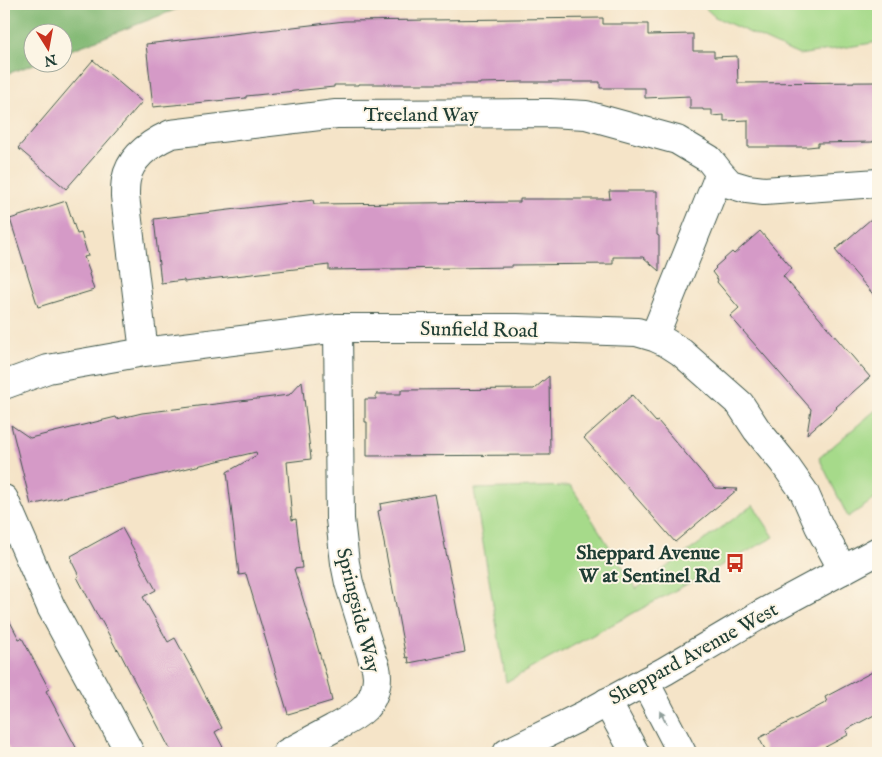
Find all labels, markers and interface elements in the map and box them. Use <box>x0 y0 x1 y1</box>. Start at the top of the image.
north arrow <box>22 22 72 72</box>
text: N <box>43 50 59 70</box>
street label: Treeland Way <box>364 103 478 128</box>
street label: Sunfield Road <box>420 317 538 344</box>
place label: Sheppard Avenue W at Sentinel Rd <box>576 541 721 589</box>
street label: Springside Way <box>330 545 385 676</box>
bus stop icon: Sheppard Avenue W at Sentinel Rd <box>724 552 746 574</box>
street label: Sheppard Avenue West <box>605 597 783 711</box>
one-way arrow <box>659 710 667 725</box>

